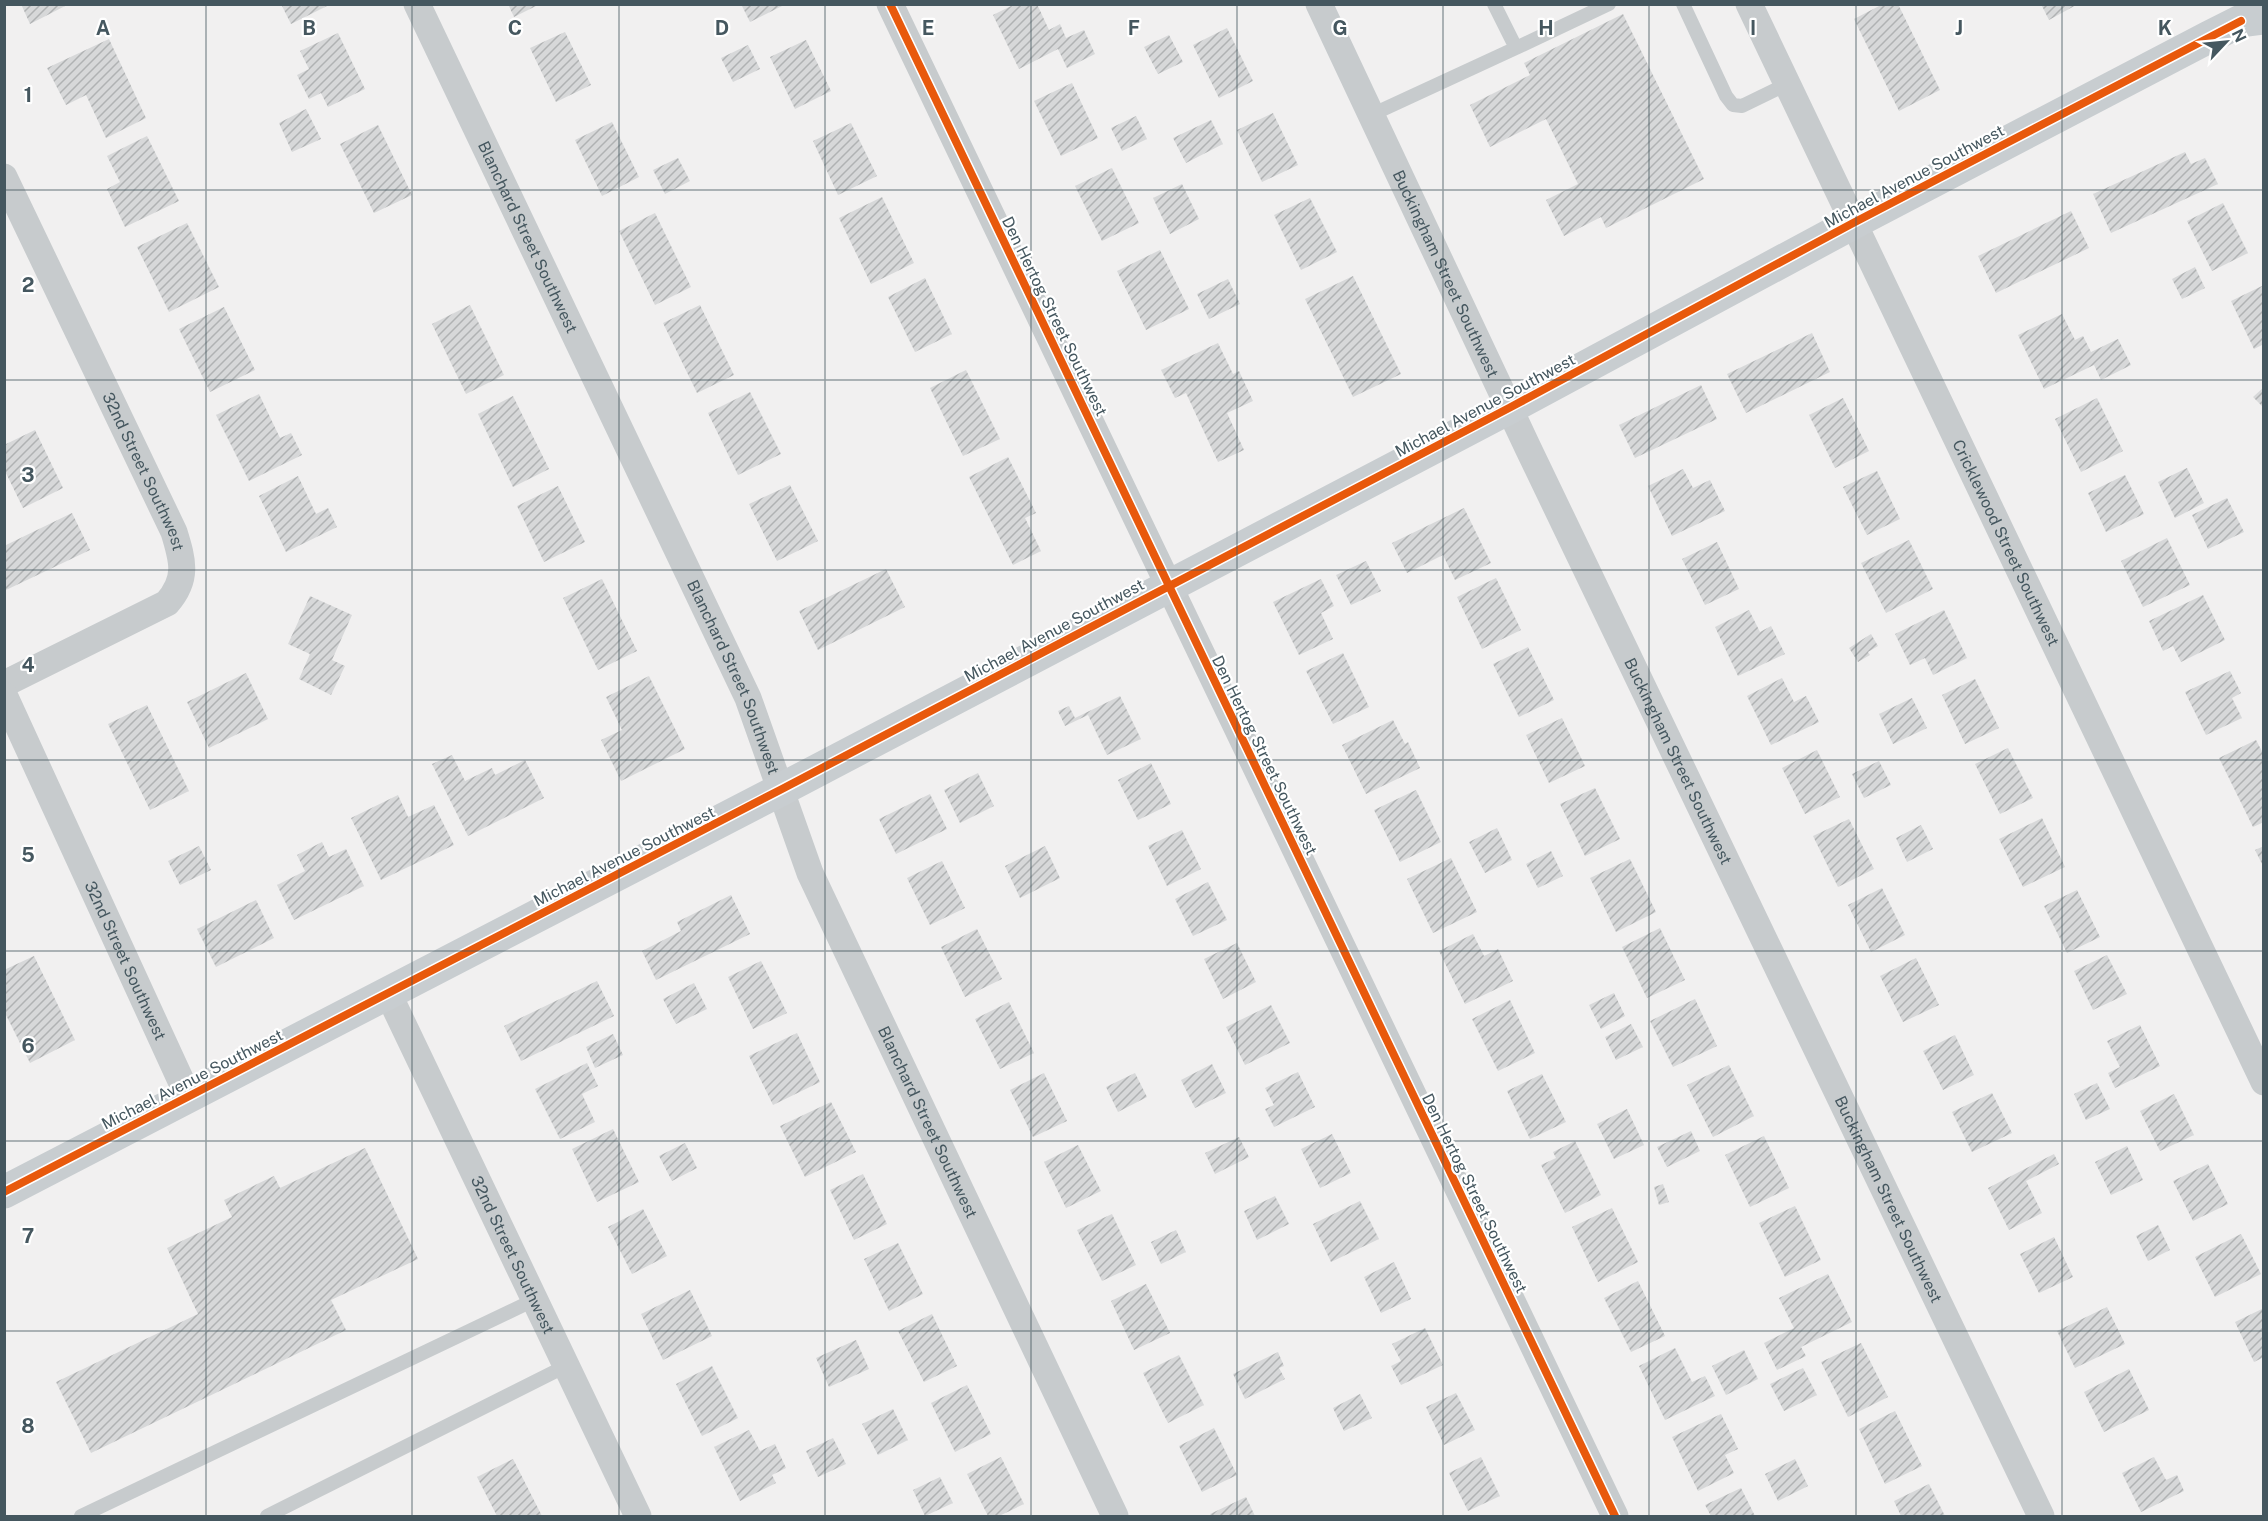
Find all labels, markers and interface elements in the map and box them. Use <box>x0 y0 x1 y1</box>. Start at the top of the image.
north arrow <box>2196 12 2256 72</box>
text: A <box>96 16 110 40</box>
text: B <box>302 16 316 40</box>
text: C <box>508 16 522 40</box>
text: D <box>715 16 729 40</box>
text: E <box>922 16 934 40</box>
text: F <box>1128 16 1140 40</box>
text: G <box>1332 16 1348 40</box>
text: H <box>1538 16 1554 40</box>
text: I <box>1750 16 1756 40</box>
text: J <box>1955 16 1963 40</box>
text: K <box>2158 16 2172 40</box>
text: N <box>2228 26 2250 45</box>
text: 1 <box>24 83 32 107</box>
street label: Michael Avenue Southwest <box>1821 121 2007 232</box>
street label: Blanchard Street Southwest <box>474 138 581 336</box>
street label: Buckingham Street Southwest <box>1389 167 1502 381</box>
street label: Den Hertog Street Southwest <box>998 213 1111 419</box>
text: 2 <box>22 273 34 297</box>
street label: Michael Avenue Southwest <box>1392 350 1578 461</box>
street label: 32nd Street Southwest <box>98 389 188 553</box>
street label: Cricklewood Street Southwest <box>1948 437 2063 649</box>
text: 3 <box>21 463 35 487</box>
street label: Michael Avenue Southwest <box>961 575 1147 686</box>
street label: Blanchard Street Southwest <box>683 577 783 777</box>
street label: Den Hertog Street Southwest <box>1208 652 1321 858</box>
text: 4 <box>21 653 35 677</box>
street label: Buckingham Street Southwest <box>1620 655 1736 868</box>
street label: Michael Avenue Southwest <box>530 802 718 911</box>
text: 5 <box>21 843 35 867</box>
street label: 32nd Street Southwest <box>81 878 170 1043</box>
street label: Blanchard Street Southwest <box>874 1023 981 1221</box>
street label: Michael Avenue Southwest <box>98 1025 286 1134</box>
text: 6 <box>21 1034 35 1058</box>
street label: Den Hertog Street Southwest <box>1418 1090 1531 1296</box>
street label: Buckingham Street Southwest <box>1831 1093 1946 1306</box>
street label: 32nd Street Southwest <box>467 1173 558 1337</box>
text: 7 <box>22 1224 34 1248</box>
text: 8 <box>21 1414 35 1438</box>

